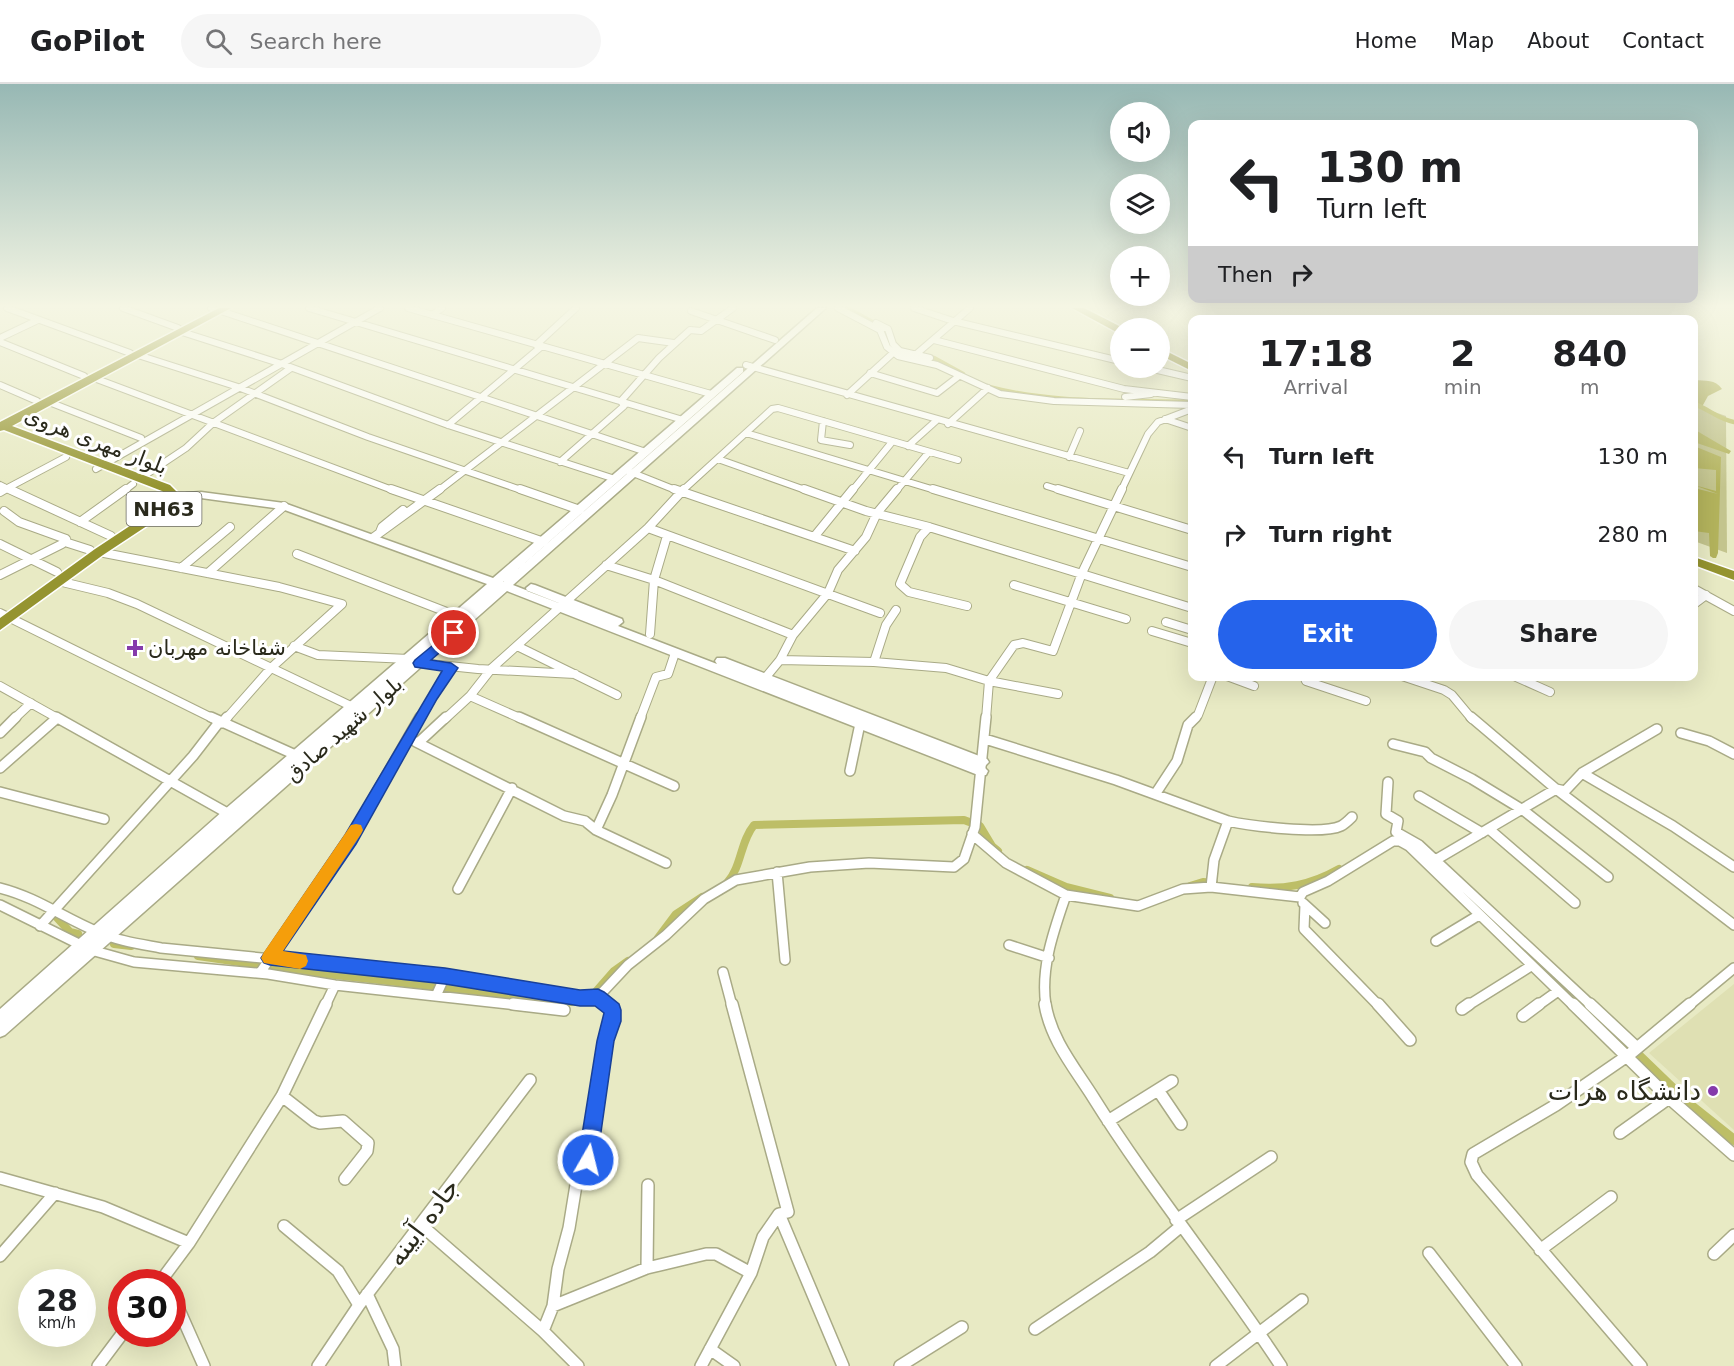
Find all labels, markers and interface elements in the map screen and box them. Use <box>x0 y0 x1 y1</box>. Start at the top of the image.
search box <box>181 14 601 68</box>
text: GoPilot <box>30 25 145 58</box>
icon: search <box>202 25 235 58</box>
text: Search here <box>250 29 382 54</box>
text: Home <box>1355 29 1417 53</box>
text: Map <box>1450 29 1494 53</box>
text: About <box>1527 29 1589 53</box>
text: Contact <box>1622 29 1704 53</box>
map controls <box>1110 102 1170 378</box>
button: sound <box>1110 102 1170 162</box>
text: 130 m <box>1317 143 1463 192</box>
icon: left <box>1218 144 1296 222</box>
button: layers <box>1110 174 1170 234</box>
text: Turn left <box>1317 193 1427 224</box>
button: + <box>1110 246 1170 306</box>
icon: right <box>1285 258 1318 291</box>
text: Then <box>1218 262 1273 287</box>
button: − <box>1110 318 1170 378</box>
text: 17:18 <box>1259 333 1373 374</box>
text: 2 <box>1450 333 1475 374</box>
text: 840 <box>1552 333 1627 374</box>
text: Arrival <box>1283 375 1348 399</box>
text: min <box>1444 375 1482 399</box>
text: m <box>1580 375 1600 399</box>
street label: بلوار مهری هروی <box>21 403 171 479</box>
icon: left <box>1218 440 1251 473</box>
text: Turn left <box>1269 444 1374 469</box>
text: 130 m <box>1598 444 1668 469</box>
road number: NH63 <box>126 492 201 526</box>
icon: right <box>1218 518 1251 551</box>
text: Turn right <box>1269 522 1392 547</box>
text: 280 m <box>1598 522 1668 547</box>
button: Exit <box>1218 600 1437 669</box>
button: Share <box>1449 600 1668 669</box>
pin <box>428 607 479 658</box>
icon: arrive <box>437 616 470 649</box>
place label: شفاخانه مهربان <box>148 636 286 660</box>
marker: شفاخانه مهربان <box>126 639 144 657</box>
street label: بلوار شهید صادق <box>280 672 408 786</box>
place label: دانشگاه هرات <box>1548 1076 1701 1107</box>
marker: دانشگاه هرات <box>1706 1084 1720 1098</box>
position arrow <box>556 1128 620 1192</box>
street label: جاده آیینه <box>380 1172 466 1272</box>
speed limit sign: 30 <box>108 1269 186 1347</box>
text: 28 <box>36 1283 78 1318</box>
text: km/h <box>38 1314 76 1332</box>

